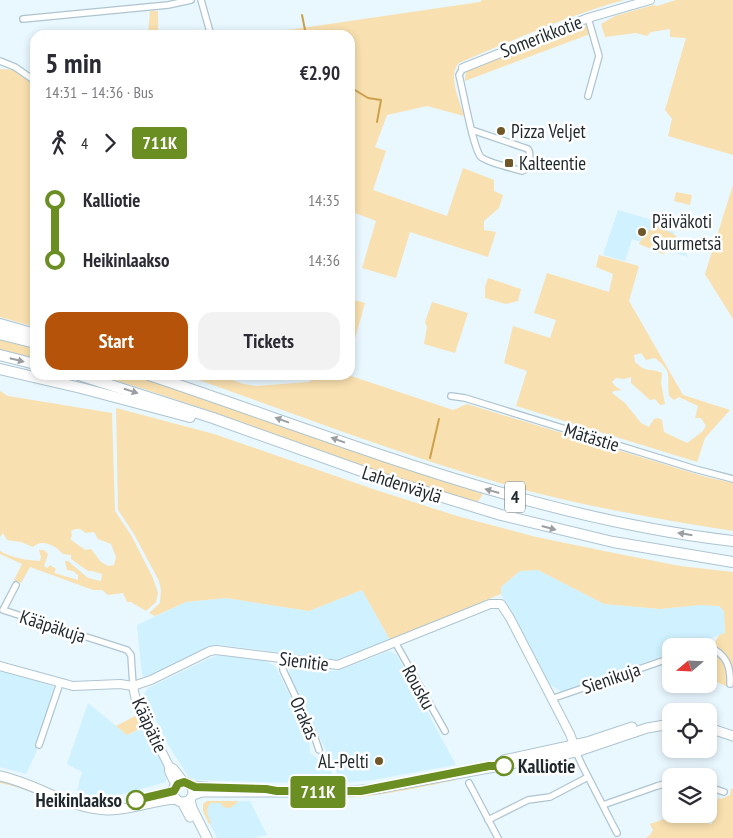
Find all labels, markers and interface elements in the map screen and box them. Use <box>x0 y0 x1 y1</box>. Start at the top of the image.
street label: Somerikkotie <box>497 9 586 63</box>
text: 5 min <box>45 44 102 81</box>
text: €2.90 <box>300 61 340 85</box>
text: 14:31 – 14:36 · Bus <box>45 82 153 102</box>
place label: Pizza Veljet <box>511 119 587 143</box>
marker: Pizza Veljet <box>495 125 507 137</box>
icon: walk <box>45 129 73 157</box>
icon: forward <box>96 129 124 157</box>
text: 711K <box>142 131 177 154</box>
text: 4 <box>81 133 88 153</box>
place label: Kalteentie <box>519 151 586 175</box>
marker: Kalteentie <box>503 157 515 169</box>
text: Kalliotie <box>83 188 140 212</box>
text: 14:35 <box>308 190 340 210</box>
place label: Päiväkoti Suurmetsä <box>652 209 721 255</box>
marker: Päiväkoti Suurmetsä <box>636 226 648 238</box>
text: Heikinlaakso <box>83 248 169 272</box>
text: 14:36 <box>308 250 340 270</box>
button: Start <box>45 312 188 370</box>
button: Tickets <box>198 312 340 370</box>
one-way arrow <box>10 356 25 364</box>
one-way arrow <box>124 388 139 396</box>
one-way arrow <box>274 416 289 424</box>
street label: Mätästie <box>562 417 622 457</box>
one-way arrow <box>330 436 345 443</box>
street label: Lahdenväylä <box>359 460 445 508</box>
road number: 4 <box>505 482 525 512</box>
one-way arrow <box>485 486 500 494</box>
one-way arrow <box>541 524 556 532</box>
one-way arrow <box>676 529 692 537</box>
street label: Kääpäkuja <box>17 604 89 648</box>
north arrow <box>662 638 718 692</box>
map controls <box>662 638 717 823</box>
street label: Sienitie <box>278 646 330 676</box>
street label: Sienikuja <box>579 657 643 699</box>
street label: Rousku <box>397 661 441 713</box>
street label: Orakas <box>285 693 325 743</box>
street label: Kääpätie <box>127 694 173 756</box>
button: locate <box>662 703 717 758</box>
place label: AL-Pelti <box>318 749 369 773</box>
place label: Kalliotie <box>518 754 575 778</box>
marker: AL-Pelti <box>373 755 385 767</box>
marker: Kalliotie <box>494 756 514 776</box>
button: layers <box>662 768 717 823</box>
line badge: 711K <box>283 776 353 808</box>
text: 711K <box>300 780 336 803</box>
place label: Heikinlaakso <box>36 788 122 812</box>
marker: Heikinlaakso <box>126 790 146 810</box>

